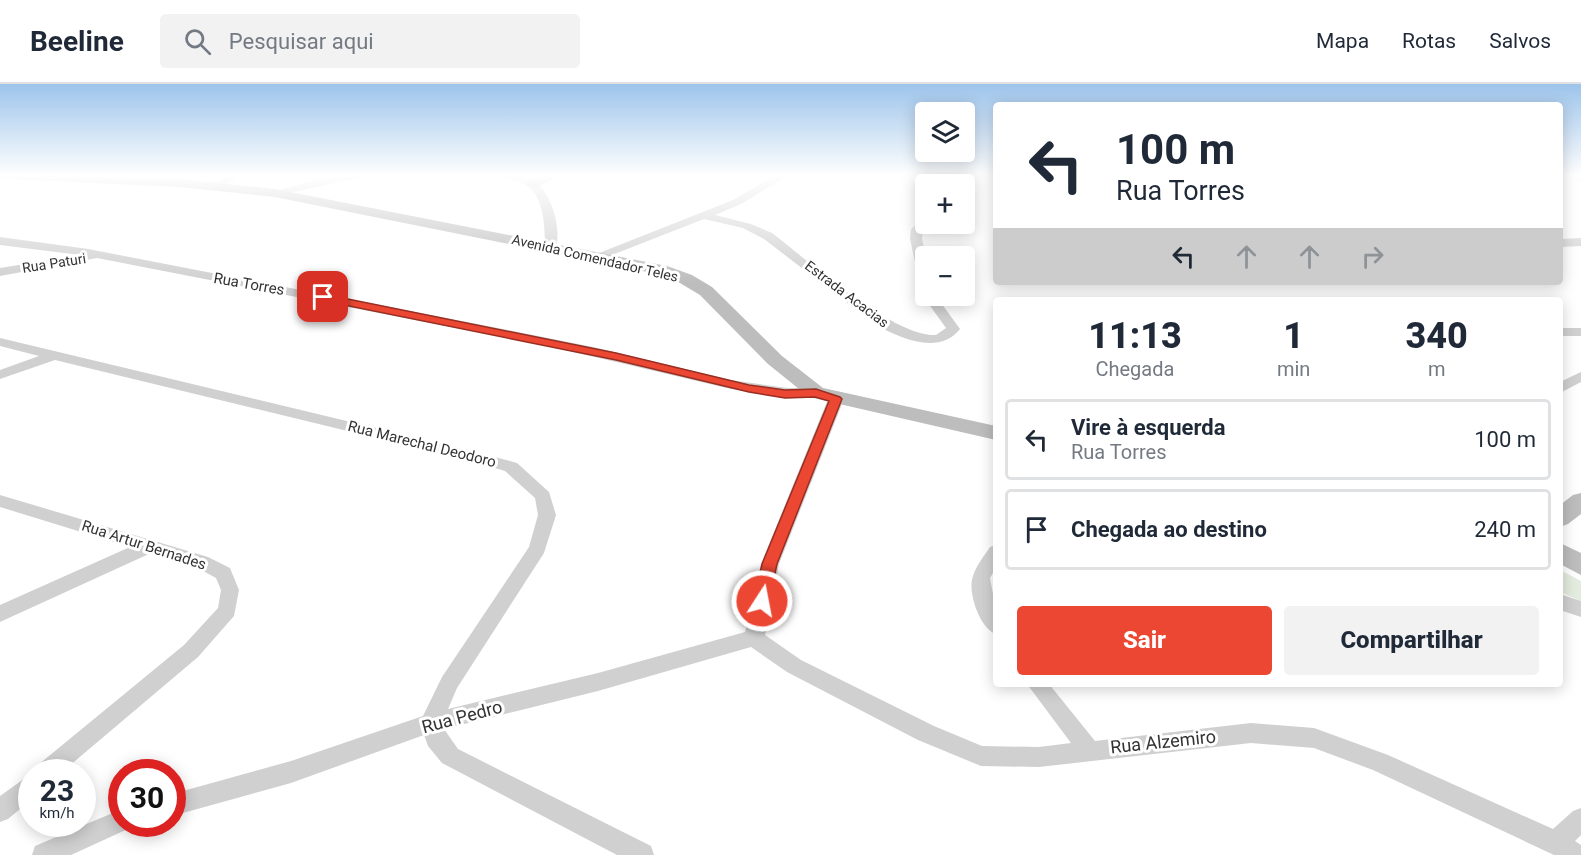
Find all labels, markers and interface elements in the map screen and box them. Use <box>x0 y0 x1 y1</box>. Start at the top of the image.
search box <box>160 14 580 68</box>
text: Beeline <box>30 25 124 58</box>
icon: search <box>181 25 214 58</box>
text: Pesquisar aqui <box>229 29 374 54</box>
text: Mapa <box>1316 29 1369 53</box>
text: Rotas <box>1402 29 1456 53</box>
text: Salvos <box>1489 29 1551 53</box>
map controls <box>915 102 975 306</box>
button: layers <box>915 102 975 162</box>
text: 100 m <box>1116 125 1235 174</box>
icon: left <box>1017 126 1095 204</box>
button: + <box>915 174 975 234</box>
text: Rua Torres <box>1116 175 1245 207</box>
street label: Avenida Comendador Teles <box>510 231 680 285</box>
icon: left <box>1167 240 1200 273</box>
icon: ahead <box>1230 240 1263 273</box>
icon: ahead <box>1293 240 1326 273</box>
icon: right <box>1356 240 1389 273</box>
button: − <box>915 246 975 306</box>
street label: Rua Paturi <box>21 250 87 276</box>
street label: Estrada Acacias <box>802 257 892 331</box>
street label: Rua Torres <box>212 269 286 299</box>
pin <box>297 271 348 322</box>
icon: arrive <box>306 280 339 313</box>
text: 11:13 <box>1088 315 1182 357</box>
text: 1 <box>1283 315 1304 357</box>
text: 340 <box>1406 315 1468 357</box>
text: Chegada <box>1095 357 1174 381</box>
text: min <box>1277 357 1310 381</box>
text: m <box>1428 357 1445 381</box>
text: Vire à esquerda <box>1071 415 1225 440</box>
street label: Rua Marechal Deodoro <box>346 417 498 471</box>
icon: left <box>1020 423 1053 456</box>
text: 100 m <box>1474 427 1536 452</box>
text: Rua Torres <box>1071 440 1166 464</box>
icon: arrive <box>1020 513 1053 546</box>
street label: Rua Artur Bernades <box>80 516 208 574</box>
text: Chegada ao destino <box>1071 517 1267 542</box>
text: 240 m <box>1474 517 1536 542</box>
position arrow <box>730 569 794 633</box>
button: Sair <box>1017 606 1272 675</box>
button: Compartilhar <box>1284 606 1539 675</box>
street label: Rua Pedro <box>419 696 504 737</box>
street label: Rua Alzemiro <box>1109 726 1217 757</box>
speed limit sign: 30 <box>108 759 186 837</box>
text: 23 <box>40 773 74 808</box>
text: km/h <box>39 804 75 822</box>

